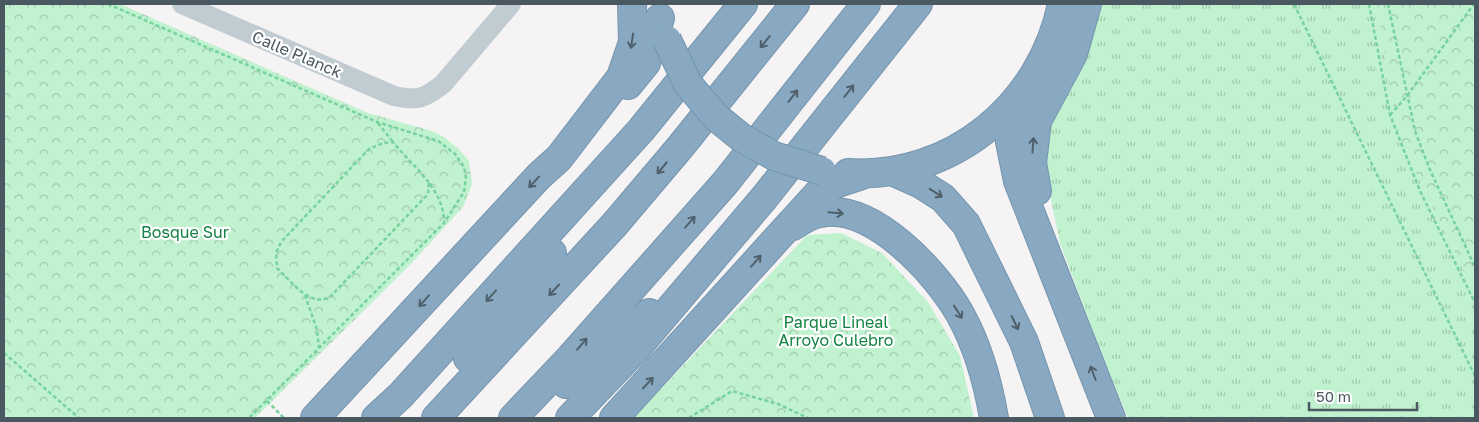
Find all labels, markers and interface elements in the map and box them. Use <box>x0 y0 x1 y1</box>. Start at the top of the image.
street label: Calle Planck <box>249 26 345 82</box>
one-way arrow <box>627 33 637 49</box>
one-way arrow <box>759 35 770 48</box>
one-way arrow <box>844 85 855 98</box>
one-way arrow <box>787 90 798 103</box>
one-way arrow <box>1029 137 1038 153</box>
one-way arrow <box>657 161 668 174</box>
one-way arrow <box>528 175 540 188</box>
one-way arrow <box>928 188 942 198</box>
one-way arrow <box>828 208 844 217</box>
one-way arrow <box>684 216 696 229</box>
park label: Bosque Sur <box>141 222 229 242</box>
one-way arrow <box>750 255 761 268</box>
one-way arrow <box>549 283 560 296</box>
one-way arrow <box>485 290 496 303</box>
one-way arrow <box>418 295 430 308</box>
one-way arrow <box>952 305 963 319</box>
park label: Parque Lineal Arroyo Culebro <box>779 312 893 350</box>
one-way arrow <box>1011 315 1021 330</box>
one-way arrow <box>576 338 587 351</box>
one-way arrow <box>1088 366 1097 381</box>
one-way arrow <box>642 376 654 389</box>
scale bar <box>1309 380 1416 412</box>
text: 50 m <box>1316 387 1351 405</box>

